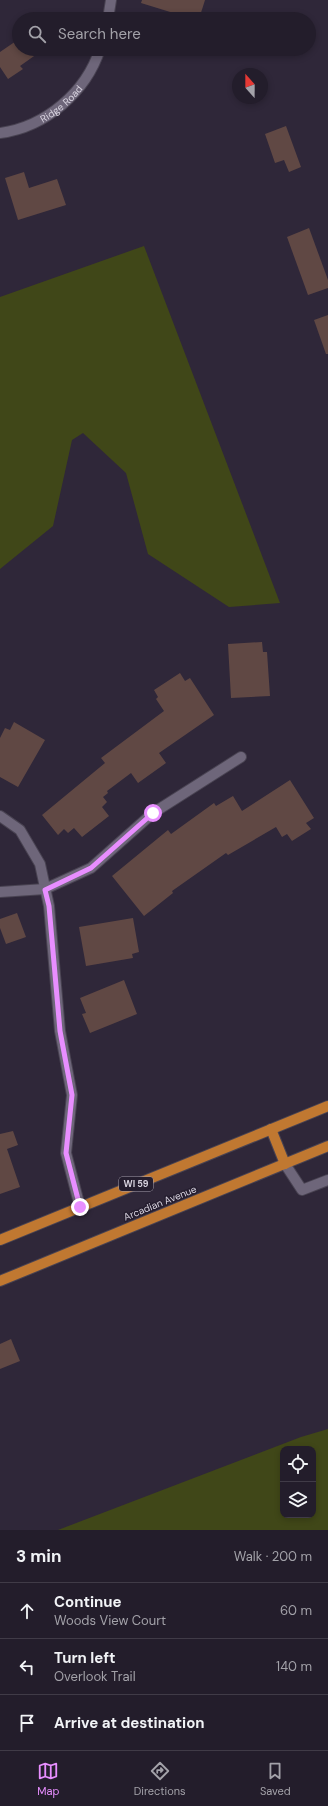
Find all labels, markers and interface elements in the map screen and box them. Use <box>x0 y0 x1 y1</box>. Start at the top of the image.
search box <box>12 12 316 56</box>
icon: search <box>26 23 48 45</box>
text: Search here <box>58 24 141 44</box>
north arrow <box>232 68 268 104</box>
street label: Ridge Road <box>38 82 85 125</box>
route start <box>144 804 162 822</box>
road number: WI 59 <box>119 1177 153 1191</box>
street label: Arcadian Avenue <box>121 1182 199 1224</box>
route end <box>71 1198 89 1216</box>
map controls <box>280 1446 316 1518</box>
button: locate <box>280 1446 316 1482</box>
button: layers <box>280 1482 316 1518</box>
text: 3 min <box>16 1545 61 1567</box>
text: Walk · 200 m <box>234 1548 312 1565</box>
text: Continue <box>54 1592 122 1612</box>
icon: ahead <box>16 1600 38 1622</box>
text: 60 m <box>280 1602 312 1619</box>
text: Woods View Court <box>54 1612 166 1629</box>
text: Turn left <box>54 1648 115 1668</box>
icon: left <box>16 1656 38 1678</box>
text: 140 m <box>276 1658 312 1675</box>
text: Overlook Trail <box>54 1668 136 1685</box>
icon: arrive <box>16 1712 38 1734</box>
text: Arrive at destination <box>54 1713 205 1733</box>
tab: Map <box>37 1760 59 1798</box>
tab: Directions <box>134 1760 186 1798</box>
tab: Saved <box>260 1760 291 1798</box>

